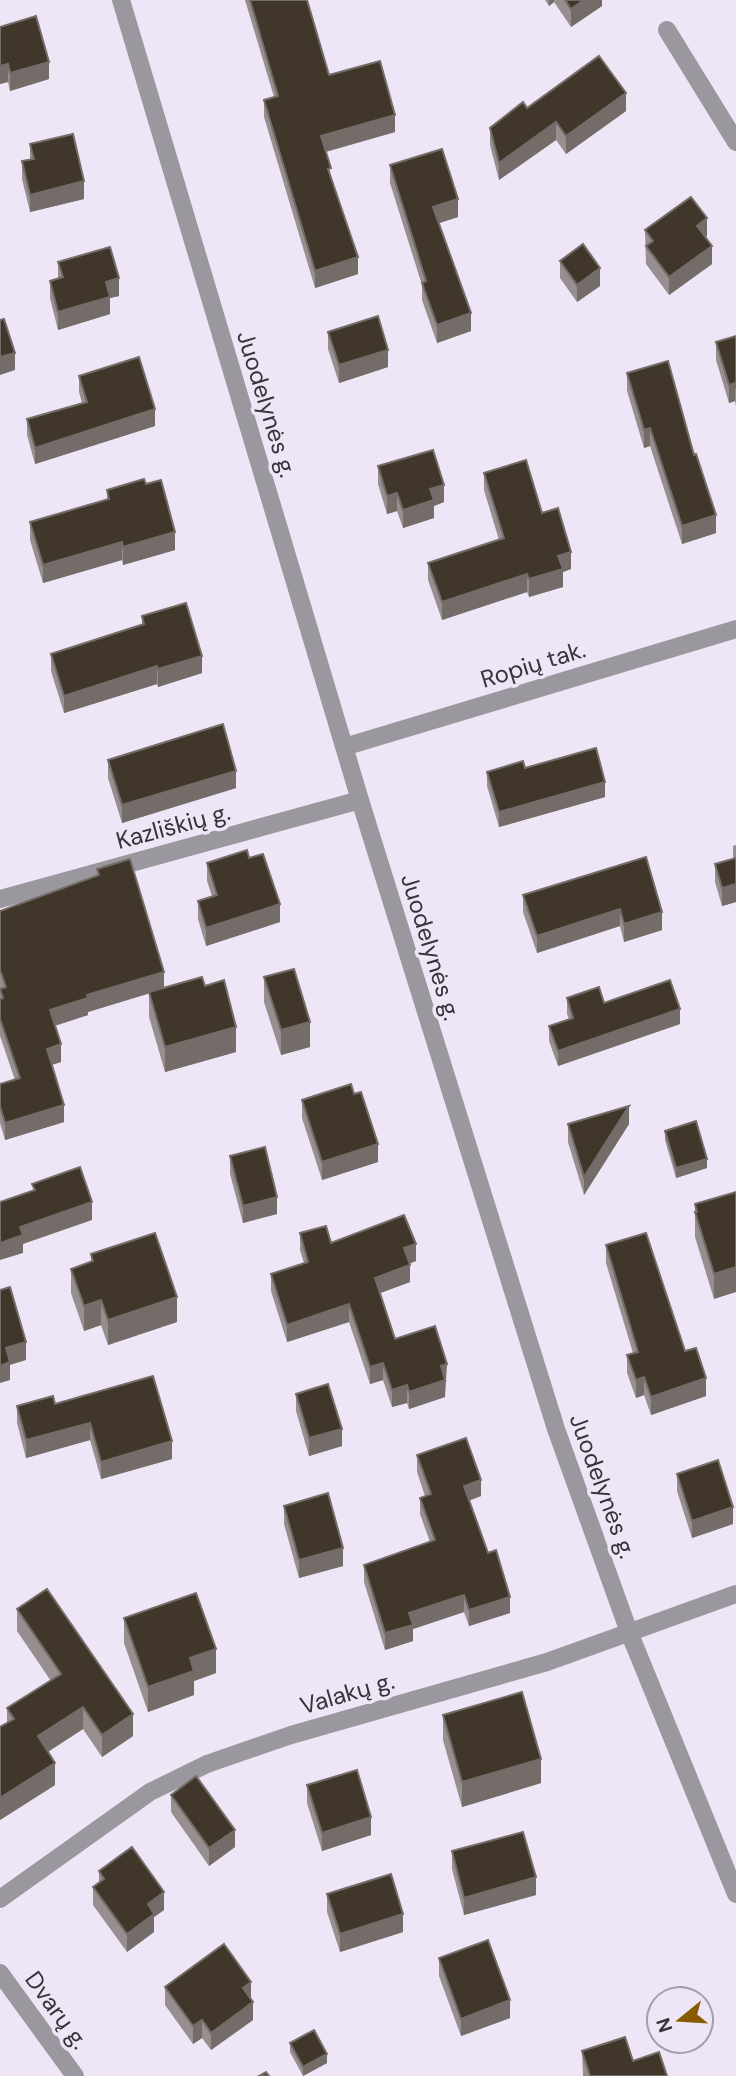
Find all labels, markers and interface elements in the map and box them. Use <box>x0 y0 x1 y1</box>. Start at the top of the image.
street label: Juodelynės g. <box>230 327 304 481</box>
street label: Ropių tak. <box>477 633 589 695</box>
street label: Kazliškių g. <box>113 796 233 856</box>
street label: Juodelynės g. <box>394 870 468 1024</box>
street label: Juodelynės g. <box>563 1410 643 1562</box>
street label: Valakų g. <box>296 1665 398 1721</box>
street label: Dvarų g. <box>18 1965 96 2055</box>
north arrow <box>645 1985 715 2055</box>
text: N <box>650 2015 678 2036</box>

